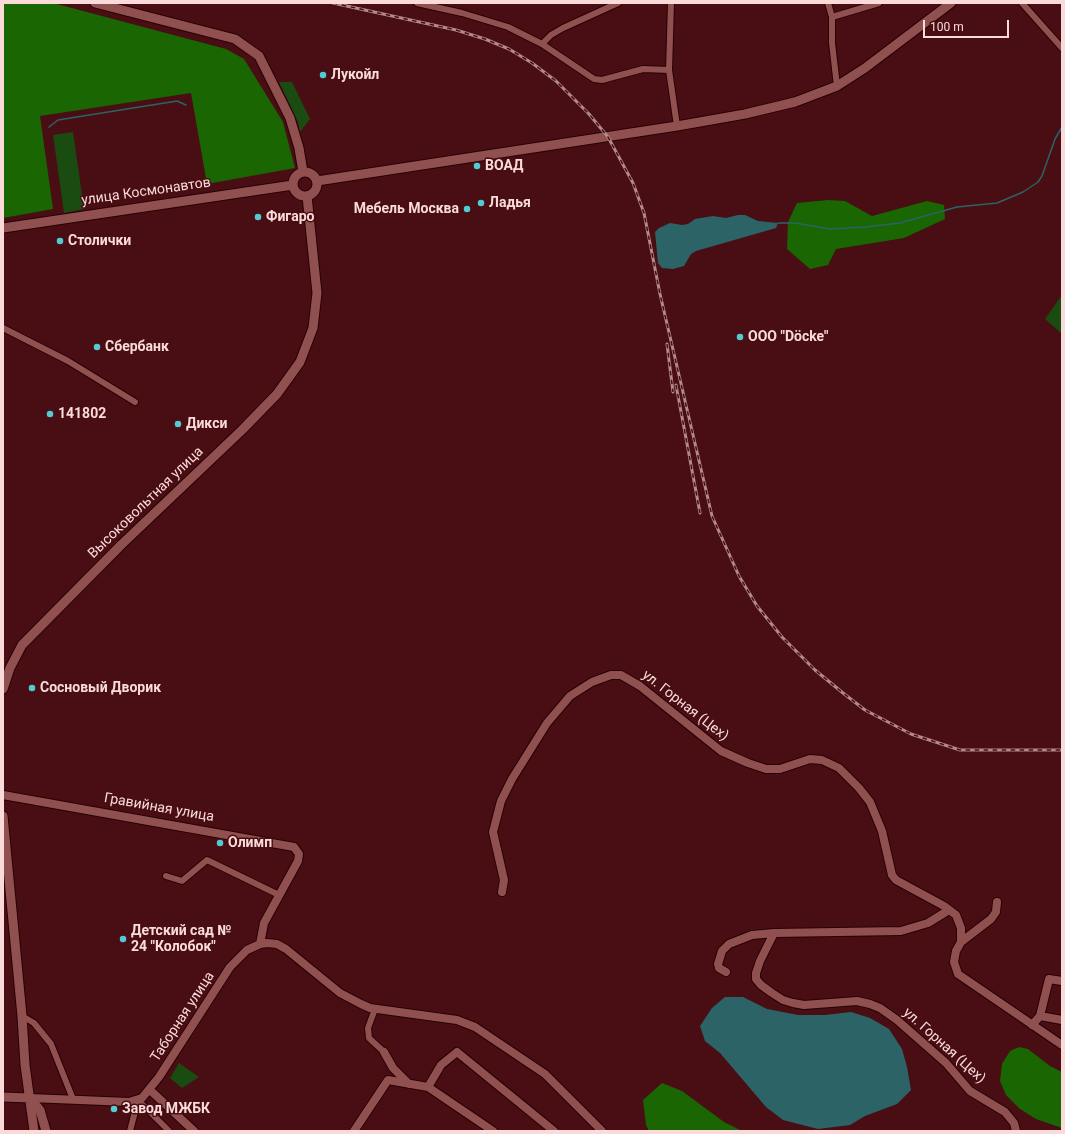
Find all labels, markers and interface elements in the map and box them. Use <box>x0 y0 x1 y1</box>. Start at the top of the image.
scale bar <box>925 12 1011 38</box>
text: 100 m <box>930 20 964 34</box>
place label: Лукойл <box>331 67 379 83</box>
marker: Лукойл <box>318 70 328 80</box>
place label: ВОАД <box>485 158 523 174</box>
marker: ВОАД <box>472 161 482 171</box>
street label: улица Космонавтов <box>80 175 212 209</box>
place label: Ладья <box>489 195 531 211</box>
marker: Ладья <box>476 198 486 208</box>
place label: Мебель Москва <box>354 201 459 217</box>
marker: Мебель Москва <box>462 204 472 214</box>
place label: Фигаро <box>266 209 315 225</box>
marker: Фигаро <box>253 212 263 222</box>
place label: Столички <box>68 233 131 249</box>
marker: Столички <box>55 236 65 246</box>
place label: ООО "Döcke" <box>748 329 828 345</box>
marker: ООО "Döcke" <box>735 332 745 342</box>
place label: Сбербанк <box>105 339 169 355</box>
marker: Сбербанк <box>92 342 102 352</box>
place label: 141802 <box>58 406 106 422</box>
marker: 141802 <box>45 409 55 419</box>
place label: Дикси <box>186 416 227 432</box>
marker: Дикси <box>173 419 183 429</box>
street label: Высоковольтная улица <box>85 444 207 562</box>
street label: ул. Горная (Цех) <box>638 667 732 745</box>
place label: Сосновый Дворик <box>40 680 161 696</box>
marker: Сосновый Дворик <box>27 683 37 693</box>
street label: Гравийная улица <box>103 790 215 826</box>
place label: Олимп <box>228 835 272 851</box>
marker: Олимп <box>215 838 225 848</box>
place label: Детский сад № 24 "Колобок" <box>131 923 231 956</box>
marker: Детский сад № 24 "Колобок" <box>118 934 128 944</box>
street label: Таборная улица <box>148 969 218 1065</box>
street label: ул. Горная (Цех) <box>899 1005 989 1087</box>
place label: Завод МЖБК <box>122 1101 210 1117</box>
marker: Завод МЖБК <box>109 1104 119 1114</box>

